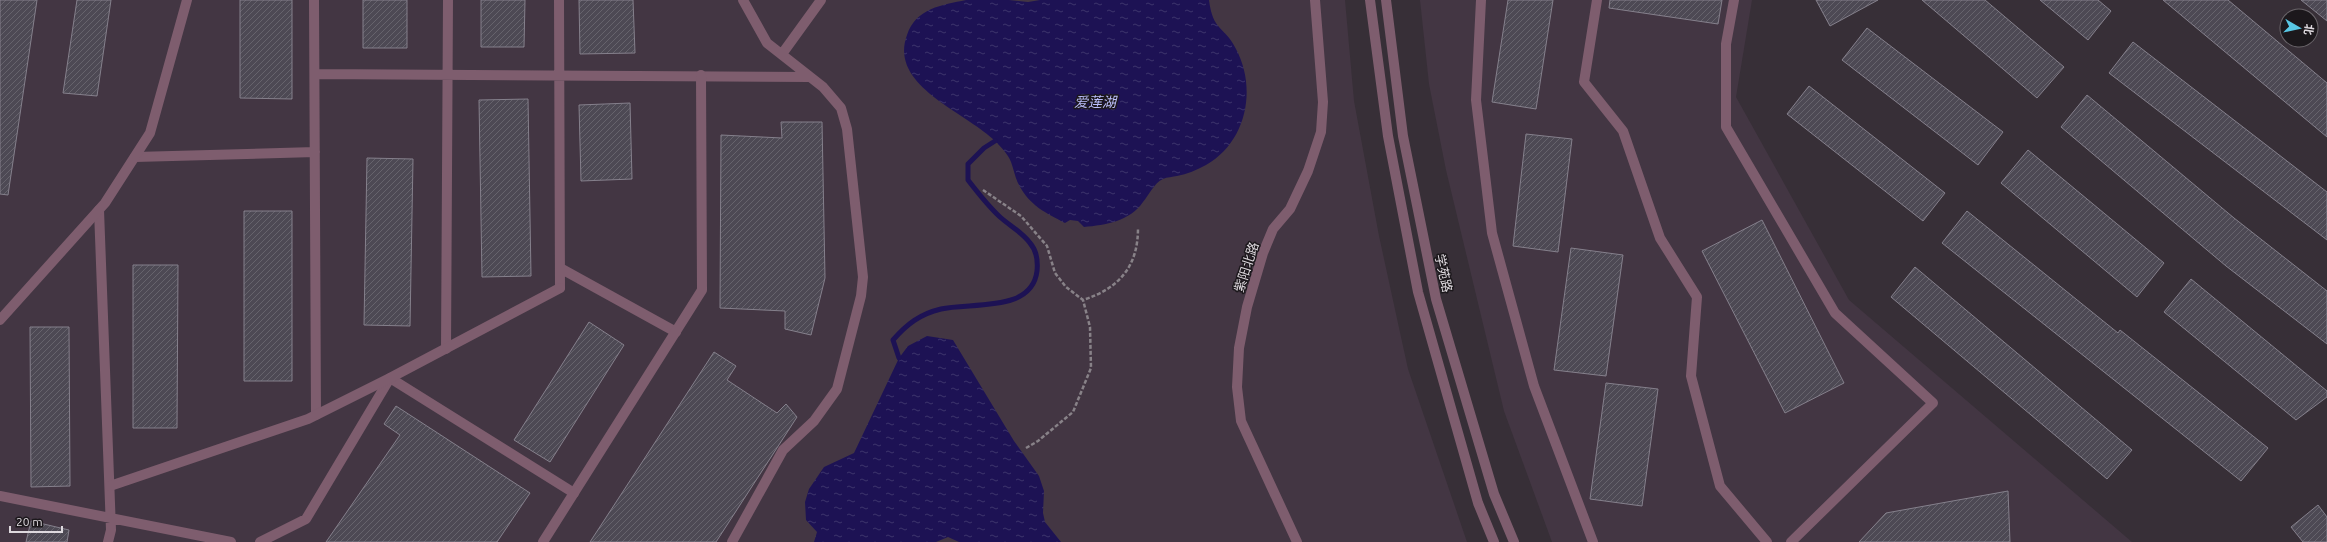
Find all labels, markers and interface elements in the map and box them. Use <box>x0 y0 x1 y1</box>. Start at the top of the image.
north arrow <box>2279 8 2319 48</box>
text: 北 <box>2302 23 2316 36</box>
water label: 爱莲湖 <box>1074 94 1118 110</box>
street label: 紫阳北路 <box>1231 240 1261 294</box>
street label: 学苑路 <box>1433 252 1455 294</box>
scale bar <box>10 508 62 534</box>
text: 20 m <box>16 515 43 528</box>

